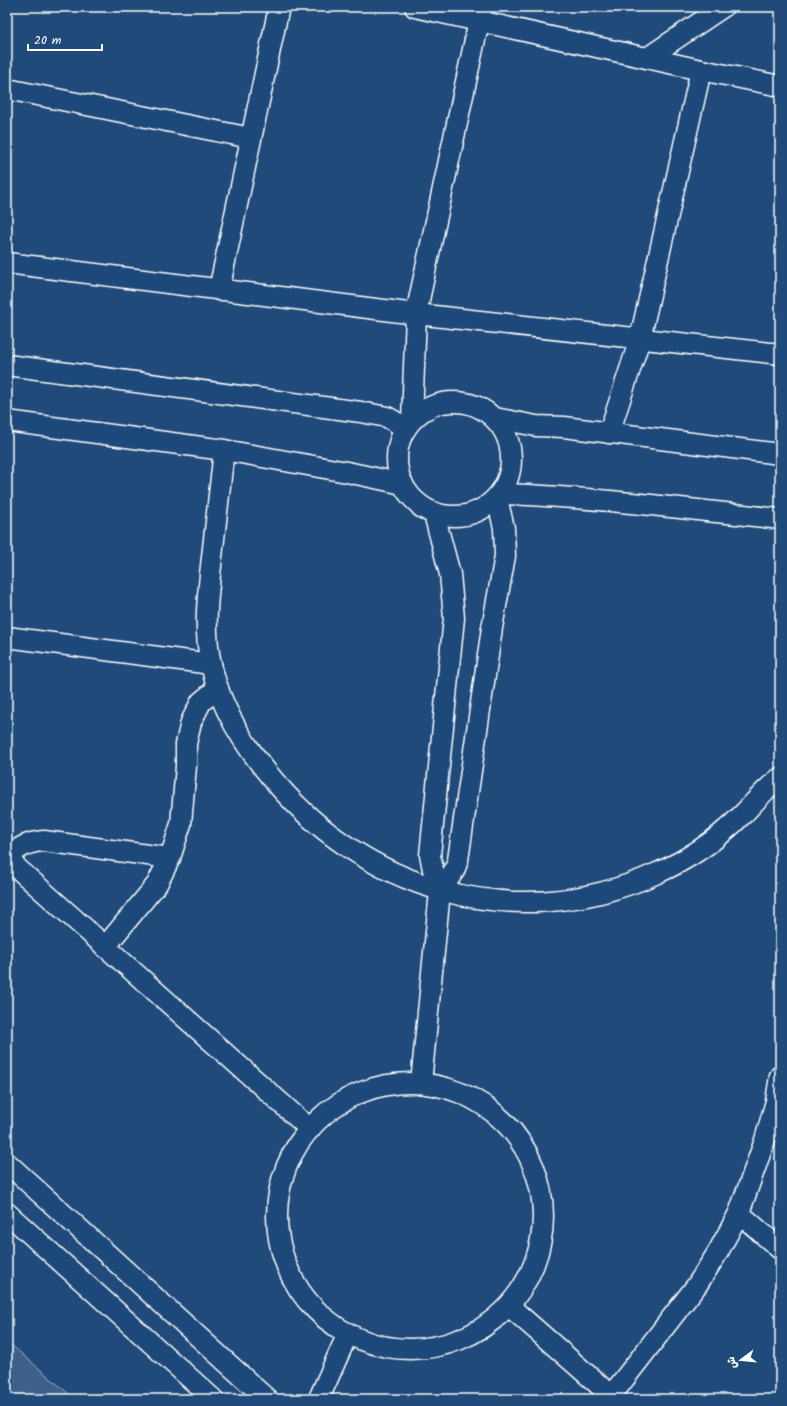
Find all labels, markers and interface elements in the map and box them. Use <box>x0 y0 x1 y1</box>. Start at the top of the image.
scale bar <box>28 26 102 52</box>
text: 20 m <box>34 31 62 50</box>
north arrow <box>721 1340 761 1380</box>
text: ش <box>722 1354 743 1371</box>

